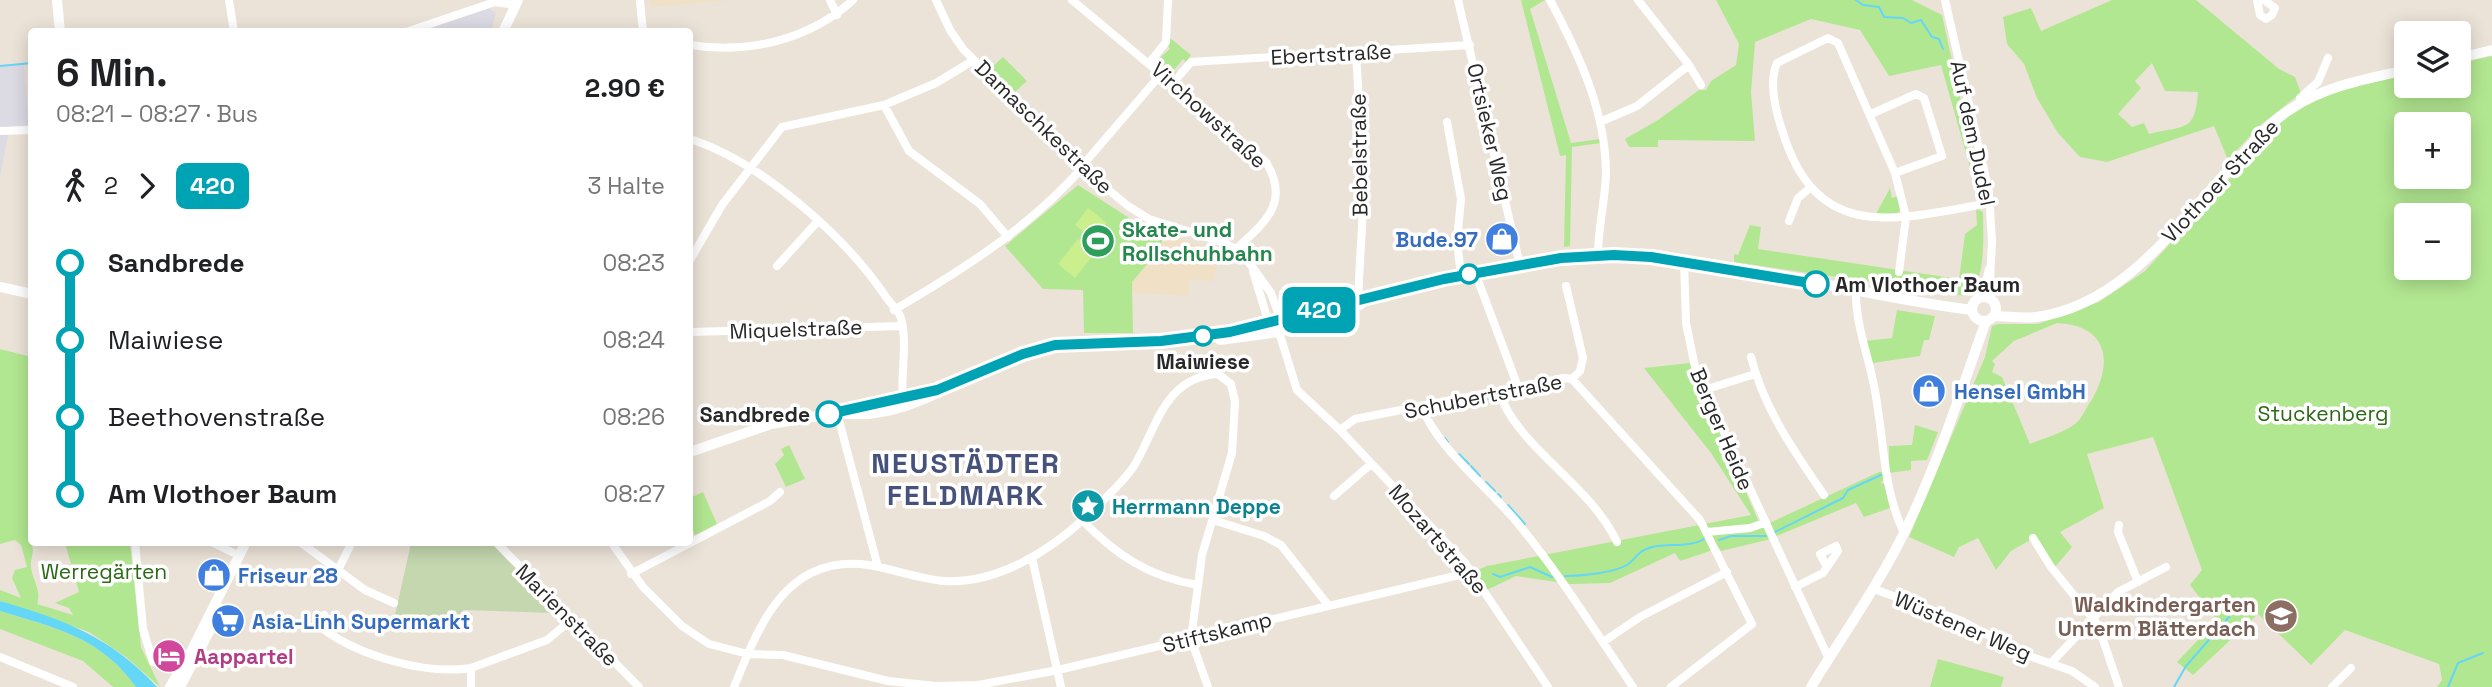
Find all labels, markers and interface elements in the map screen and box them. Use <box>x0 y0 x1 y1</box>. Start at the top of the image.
map controls <box>2394 21 2471 280</box>
button: layers <box>2394 21 2471 98</box>
street label: Ebertstraße <box>1270 37 1392 71</box>
text: 6 Min. <box>56 49 168 97</box>
street label: Damaschkestraße <box>969 54 1119 200</box>
street label: Virchowstraße <box>1146 56 1272 174</box>
street label: Auf dem Dudel <box>1944 58 2002 208</box>
street label: Ortsieker Weg <box>1461 60 1519 204</box>
text: 2.90 € <box>585 71 665 105</box>
street label: Bebelstraße <box>1344 93 1374 217</box>
text: 08:21 – 08:27 · Bus <box>56 99 258 129</box>
button: + <box>2394 112 2471 189</box>
street label: Vlothoer Straße <box>2156 113 2284 249</box>
icon: walk <box>56 167 94 205</box>
icon: forward <box>128 167 166 205</box>
text: 420 <box>190 170 235 201</box>
text: 2 <box>104 171 118 201</box>
text: 3 Halte <box>587 171 665 201</box>
button: − <box>2394 203 2471 280</box>
place label: Skate- und Rollschuhbahn <box>1122 216 1273 267</box>
shop icon: Bude.97 <box>1483 220 1521 258</box>
sports icon: Skate- und Rollschuhbahn <box>1079 222 1117 260</box>
place label: Bude.97 <box>1395 226 1478 253</box>
text: Sandbrede <box>108 246 244 280</box>
text: 08:23 <box>602 248 665 278</box>
unlabelled marker <box>1459 264 1479 284</box>
marker: Am Vlothoer Baum <box>1803 271 1829 297</box>
place label: Am Vlothoer Baum <box>1835 271 2020 298</box>
line badge: 420 <box>1279 287 1359 333</box>
text: 420 <box>1296 294 1342 325</box>
street label: Miquelstraße <box>729 313 863 345</box>
text: Maiwiese <box>108 323 224 357</box>
text: 08:24 <box>603 325 665 355</box>
marker: Maiwiese <box>1193 326 1213 346</box>
place label: Maiwiese <box>1156 348 1250 375</box>
street label: Berger Heide <box>1684 364 1760 494</box>
street label: Schubertstraße <box>1402 367 1564 425</box>
shop icon: Hensel GmbH <box>1910 372 1948 410</box>
place label: Hensel GmbH <box>1954 378 2086 405</box>
text: Beethovenstraße <box>108 400 325 434</box>
park label: Stuckenberg <box>2258 400 2388 427</box>
place label: Sandbrede <box>700 401 810 428</box>
marker: Sandbrede <box>816 401 842 427</box>
text: 08:26 <box>602 402 665 432</box>
district label: NEUSTÄDTER FELDMARK <box>871 445 1061 513</box>
text: Am Vlothoer Baum <box>108 477 337 511</box>
street label: Mozartstraße <box>1383 478 1493 600</box>
text: 08:27 <box>603 479 665 509</box>
place icon: Herrmann Deppe <box>1069 487 1107 525</box>
place label: Herrmann Deppe <box>1112 493 1281 520</box>
shop icon: Friseur 28 <box>195 556 233 594</box>
park label: Werregärten <box>41 558 167 585</box>
street label: Marienstraße <box>510 558 624 672</box>
place label: Friseur 28 <box>238 562 338 589</box>
street label: Wüstener Weg <box>1890 585 2036 667</box>
place label: Waldkindergarten Unterm Blätterdach <box>2058 591 2256 642</box>
school or university icon: Waldkindergarten Unterm Blätterdach <box>2262 597 2300 635</box>
supermarket icon: Asia-Linh Supermarkt <box>209 602 247 640</box>
street label: Stiftskamp <box>1159 605 1275 659</box>
place label: Asia-Linh Supermarkt <box>252 608 470 635</box>
hotel icon: Aappartel <box>150 637 188 675</box>
place label: Aappartel <box>194 643 294 670</box>

